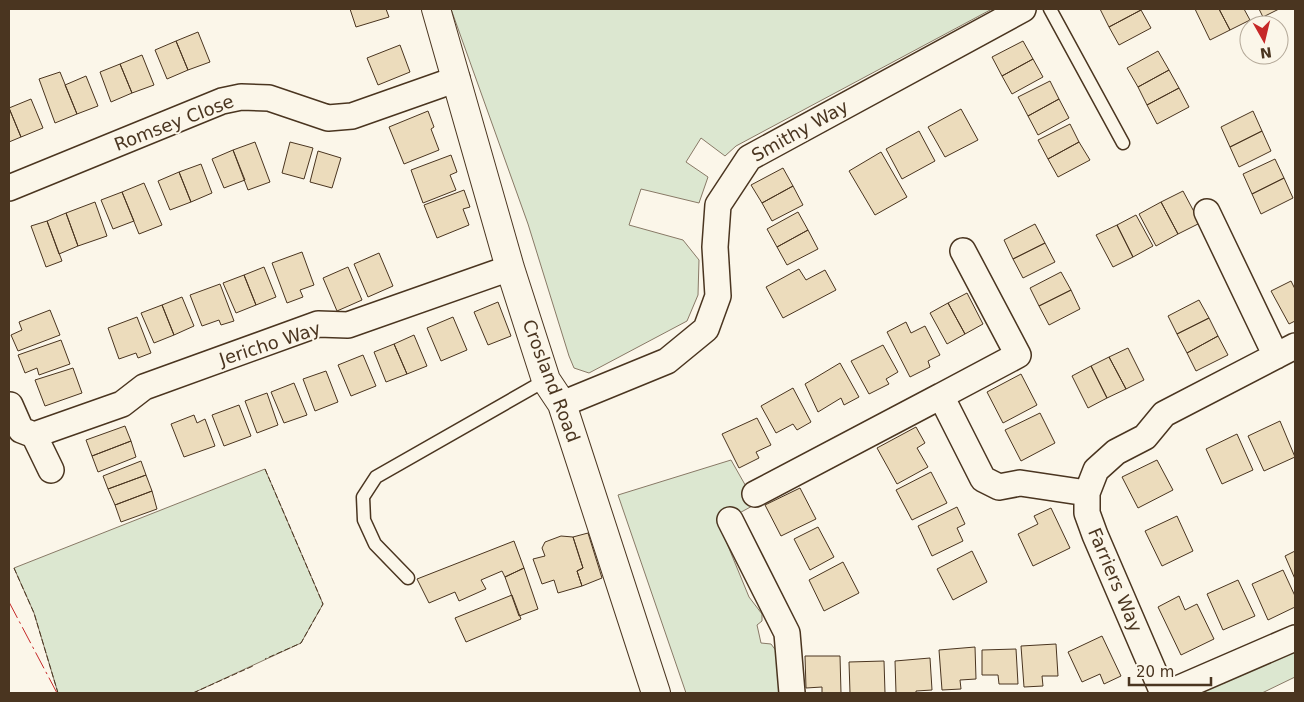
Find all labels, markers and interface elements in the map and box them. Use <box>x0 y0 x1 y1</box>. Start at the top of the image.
north arrow <box>1239 15 1289 65</box>
text: N <box>1259 44 1273 62</box>
street label: Romsey Close <box>111 90 236 155</box>
street label: Smithy Way <box>748 95 852 166</box>
street label: Jericho Way <box>216 317 323 370</box>
street label: Crosland Road <box>518 317 585 445</box>
street label: Farriers Way <box>1084 525 1147 635</box>
scale bar <box>1129 654 1212 686</box>
text: 20 m <box>1136 663 1174 681</box>

